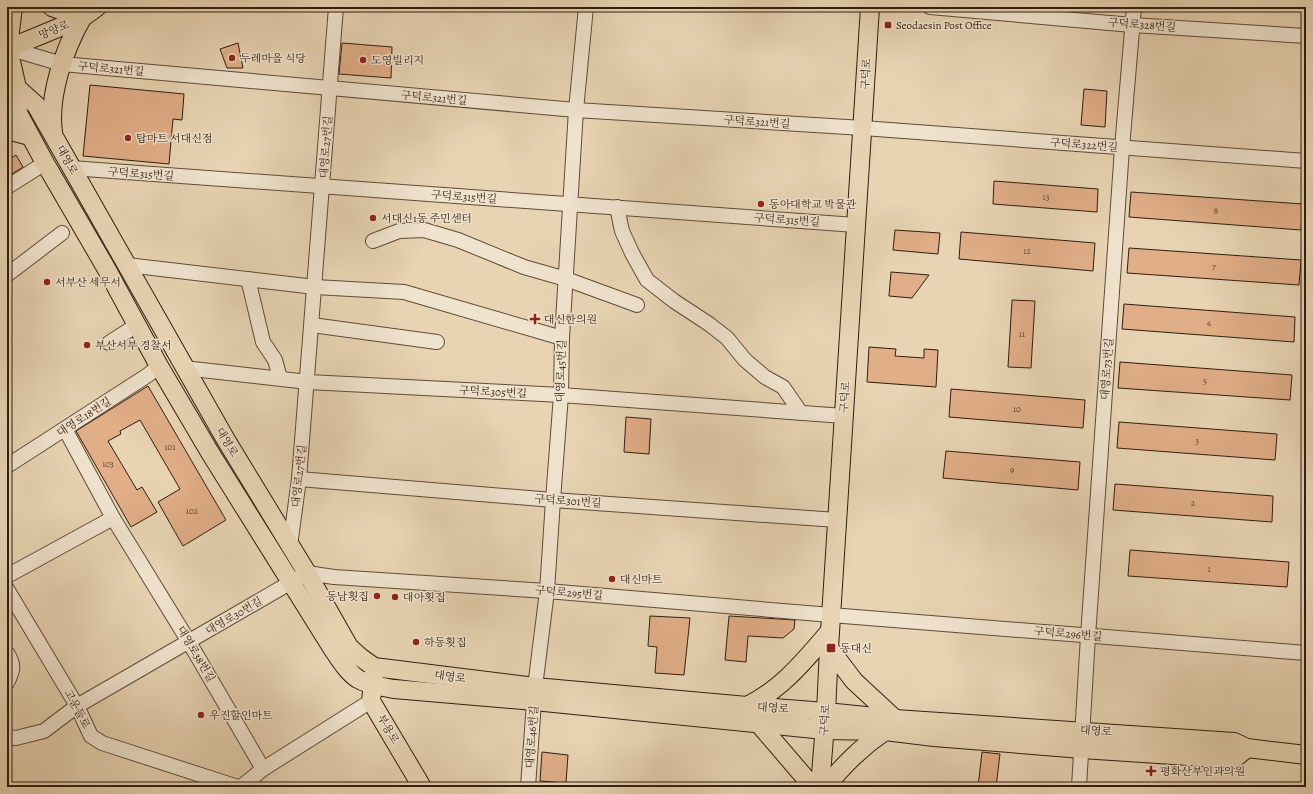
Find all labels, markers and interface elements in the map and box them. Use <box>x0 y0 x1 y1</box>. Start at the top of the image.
street label: 구덕로328번길 <box>1107 15 1177 35</box>
street label: 망양로 <box>36 17 72 43</box>
place label: Seodaesin Post Office <box>896 18 992 33</box>
marker: Seodaesin Post Office <box>883 20 893 30</box>
place label: 두레마을 식당 <box>240 51 306 66</box>
marker: 두레마을 식당 <box>227 53 237 63</box>
place label: 도영빌리지 <box>371 53 424 68</box>
marker: 도영빌리지 <box>358 55 368 65</box>
street label: 구덕로 <box>858 57 874 90</box>
street label: 구덕로321번길 <box>77 59 145 79</box>
street label: 구덕로321번길 <box>400 88 468 108</box>
street label: 구덕로321번길 <box>723 112 791 132</box>
street label: 대영로27번길 <box>316 115 336 179</box>
place label: 탑마트 서대신점 <box>136 131 213 146</box>
marker: 탑마트 서대신점 <box>123 133 133 143</box>
street label: 구덕로322번길 <box>1049 135 1119 155</box>
street label: 대영로 <box>53 142 81 178</box>
street label: 구덕로315번길 <box>107 164 175 184</box>
street label: 구덕로315번길 <box>430 187 498 207</box>
house number: 13 <box>1043 191 1050 203</box>
place label: 동아대학교 박물관 <box>769 197 857 212</box>
marker: 동아대학교 박물관 <box>756 199 766 209</box>
house number: 8 <box>1214 205 1218 217</box>
street label: 구덕로315번길 <box>753 210 821 230</box>
place label: 서대신1동 주민센터 <box>381 211 472 226</box>
marker: 서대신1동 주민센터 <box>368 213 378 223</box>
house number: 12 <box>1023 245 1031 257</box>
house number: 7 <box>1212 260 1216 272</box>
place label: 서부산 세무서 <box>55 275 121 290</box>
marker: 서부산 세무서 <box>42 277 52 287</box>
place label: 대신한의원 <box>544 312 597 327</box>
marker: 대신한의원 <box>529 313 541 325</box>
house number: 6 <box>1207 317 1211 329</box>
house number: 11 <box>1019 328 1025 340</box>
street label: 대영로73번길 <box>1097 337 1117 401</box>
place label: 부산서부 경찰서 <box>95 338 172 353</box>
street label: 대영로45번길 <box>552 339 570 403</box>
marker: 부산서부 경찰서 <box>82 340 92 350</box>
house number: 5 <box>1203 375 1207 387</box>
street label: 구덕로 <box>836 380 854 413</box>
street label: 구덕로305번길 <box>458 383 528 401</box>
street label: 대영로18번길 <box>54 394 114 440</box>
house number: 10 <box>1013 403 1021 415</box>
street label: 대영로 <box>212 424 242 460</box>
house number: 3 <box>1195 435 1199 447</box>
house number: 101 <box>165 441 175 453</box>
street label: 대영로27번길 <box>288 444 310 508</box>
house number: 103 <box>102 458 114 470</box>
house number: 9 <box>1010 464 1014 476</box>
street label: 구덕로301번길 <box>534 491 602 511</box>
house number: 2 <box>1191 497 1196 509</box>
house number: 102 <box>186 505 199 517</box>
house number: 1 <box>1207 563 1211 575</box>
place label: 대신마트 <box>620 572 663 587</box>
marker: 대신마트 <box>607 574 617 584</box>
street label: 구덕로295번길 <box>534 583 604 603</box>
place label: 동남횟집 <box>326 589 369 604</box>
place label: 대아횟집 <box>403 590 446 605</box>
marker: 동남횟집 <box>372 591 382 601</box>
marker: 대아횟집 <box>390 592 400 602</box>
street label: 대영로30번길 <box>203 594 265 638</box>
street label: 대영로38번길 <box>173 623 219 685</box>
street label: 구덕로296번길 <box>1033 624 1103 644</box>
place label: 하동횟집 <box>424 635 467 650</box>
marker: 하동횟집 <box>411 637 421 647</box>
place label: 동대신 <box>840 641 872 656</box>
marker: 동대신 <box>825 642 837 654</box>
street label: 대영로 <box>433 668 467 686</box>
street label: 고운들로 <box>60 687 94 732</box>
street label: 대영로 <box>757 699 790 717</box>
street label: 구덕로 <box>816 703 834 736</box>
street label: 대영로46번길 <box>522 705 542 769</box>
place label: 우진할인마트 <box>209 708 273 723</box>
marker: 우진할인마트 <box>196 710 206 720</box>
street label: 부용로 <box>374 711 403 747</box>
street label: 대영로 <box>1080 722 1113 740</box>
place label: 평화산부인과의원 <box>1160 764 1245 779</box>
marker: 평화산부인과의원 <box>1145 765 1157 777</box>

